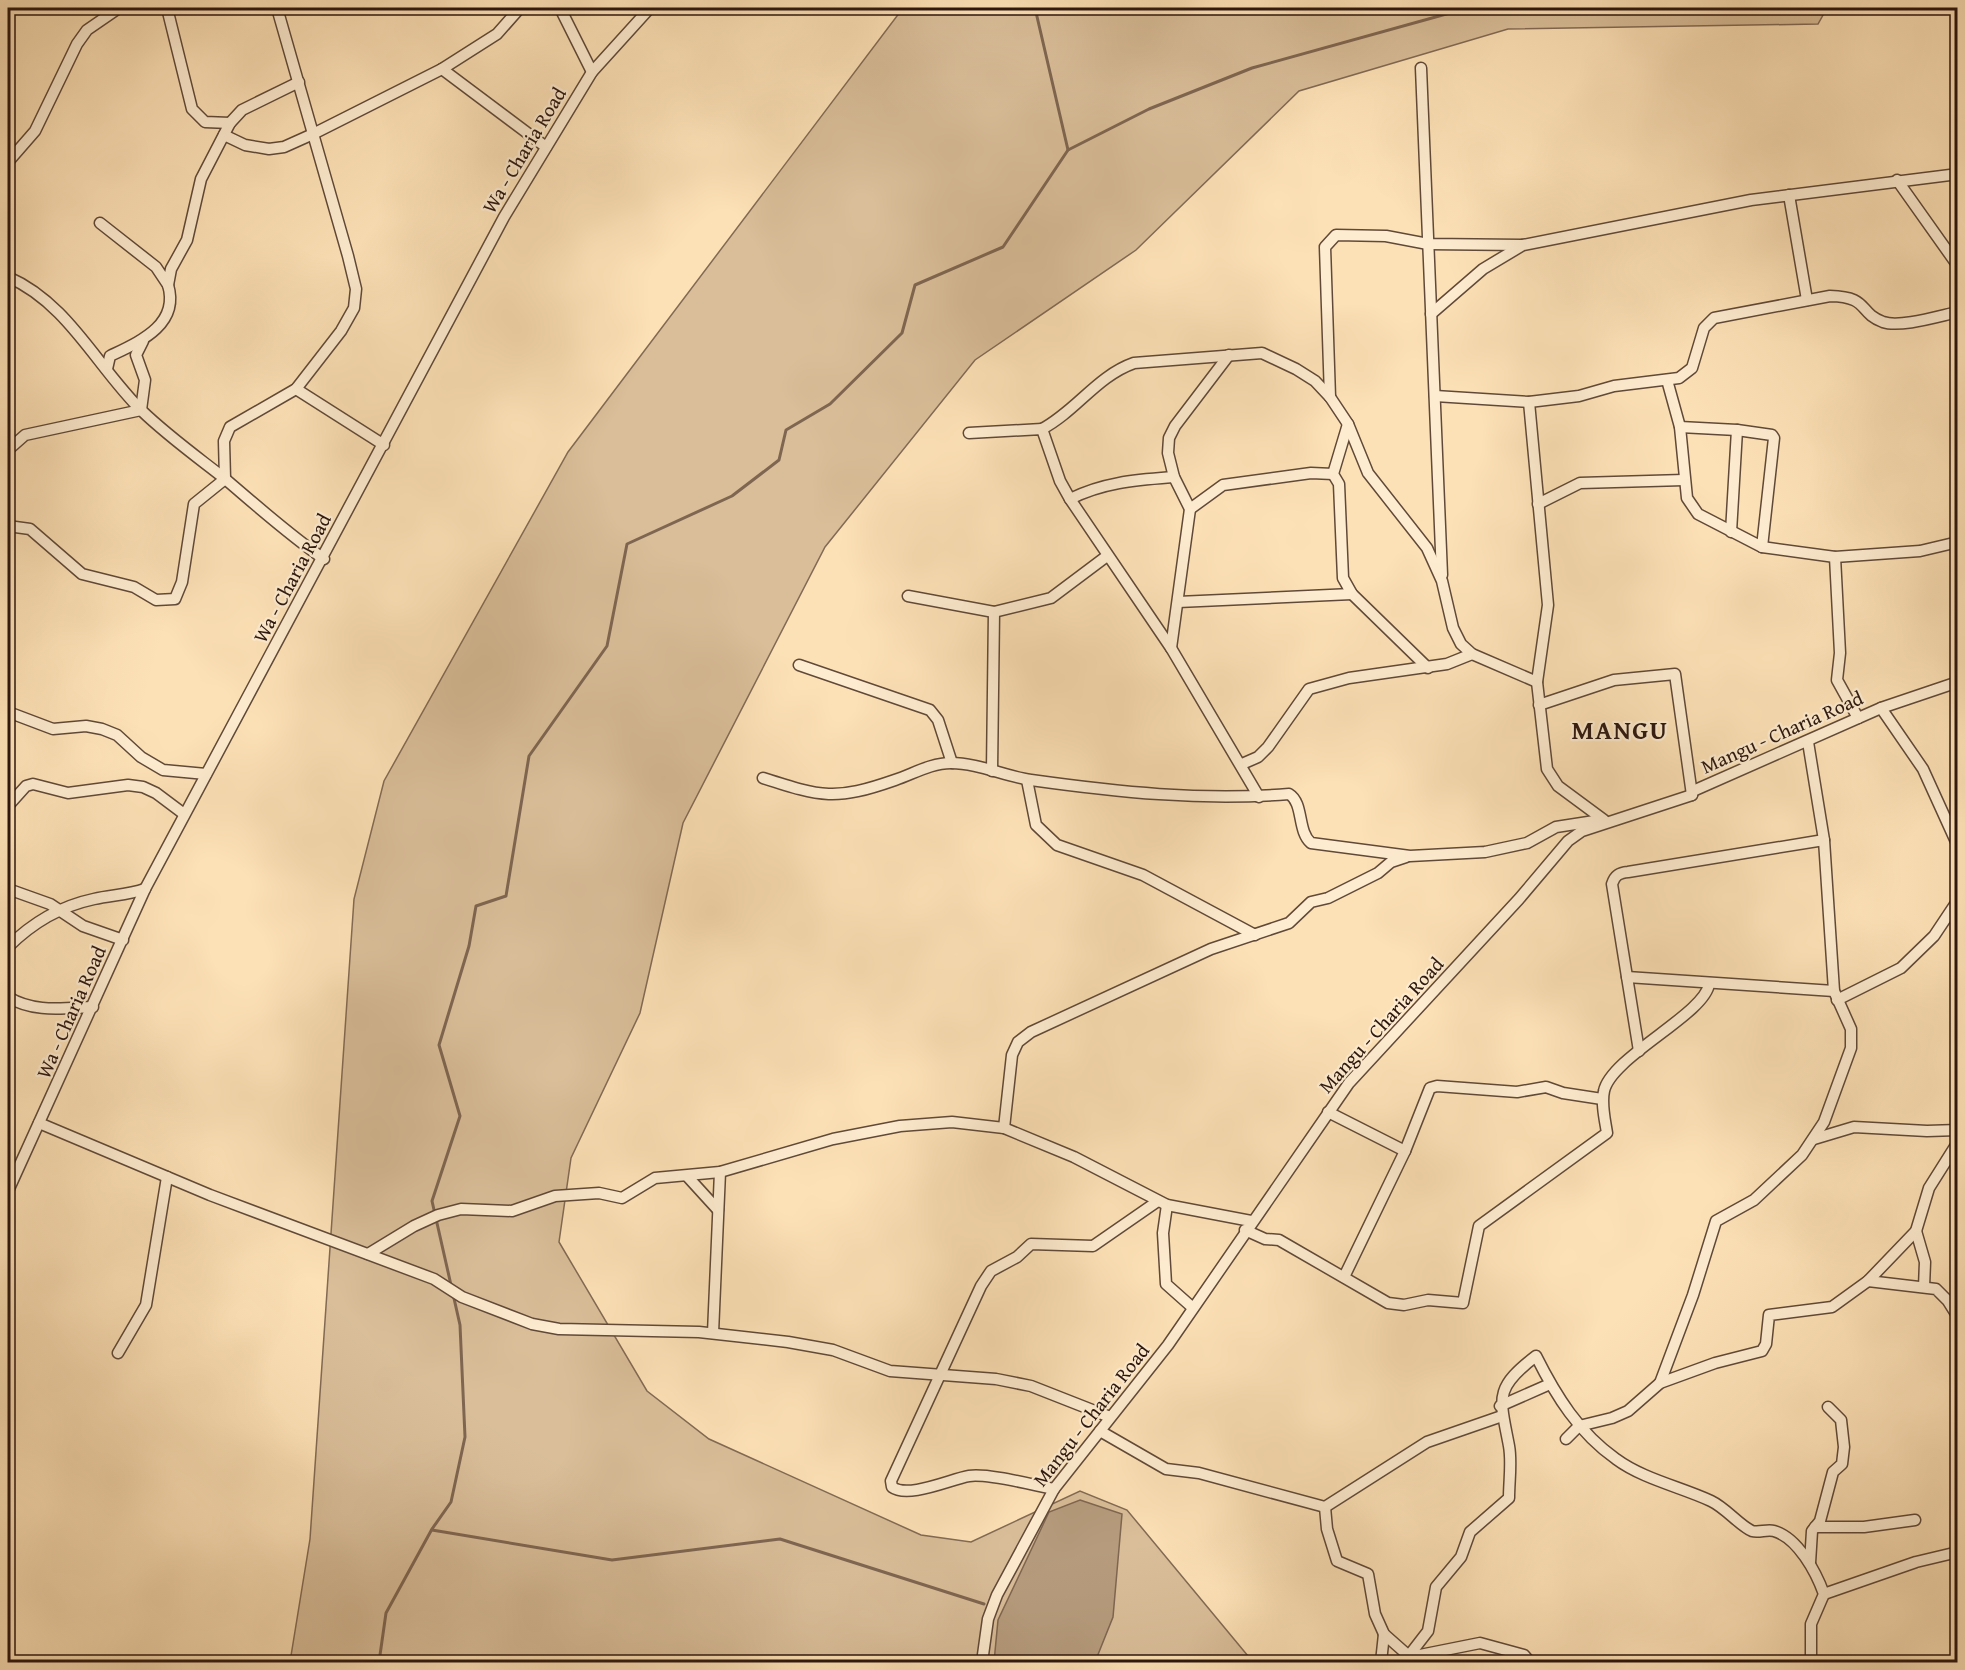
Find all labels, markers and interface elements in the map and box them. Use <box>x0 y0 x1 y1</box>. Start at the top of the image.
street label: Wa - Charia Road <box>474 81 573 218</box>
street label: Wa - Charia Road <box>245 508 338 647</box>
street label: Mangu - Charia Road <box>1696 683 1868 780</box>
district label: MANGU <box>1571 710 1669 749</box>
street label: Wa - Charia Road <box>28 941 113 1083</box>
street label: Mangu - Charia Road <box>1311 950 1450 1099</box>
street label: Mangu - Charia Road <box>1025 1337 1156 1492</box>

